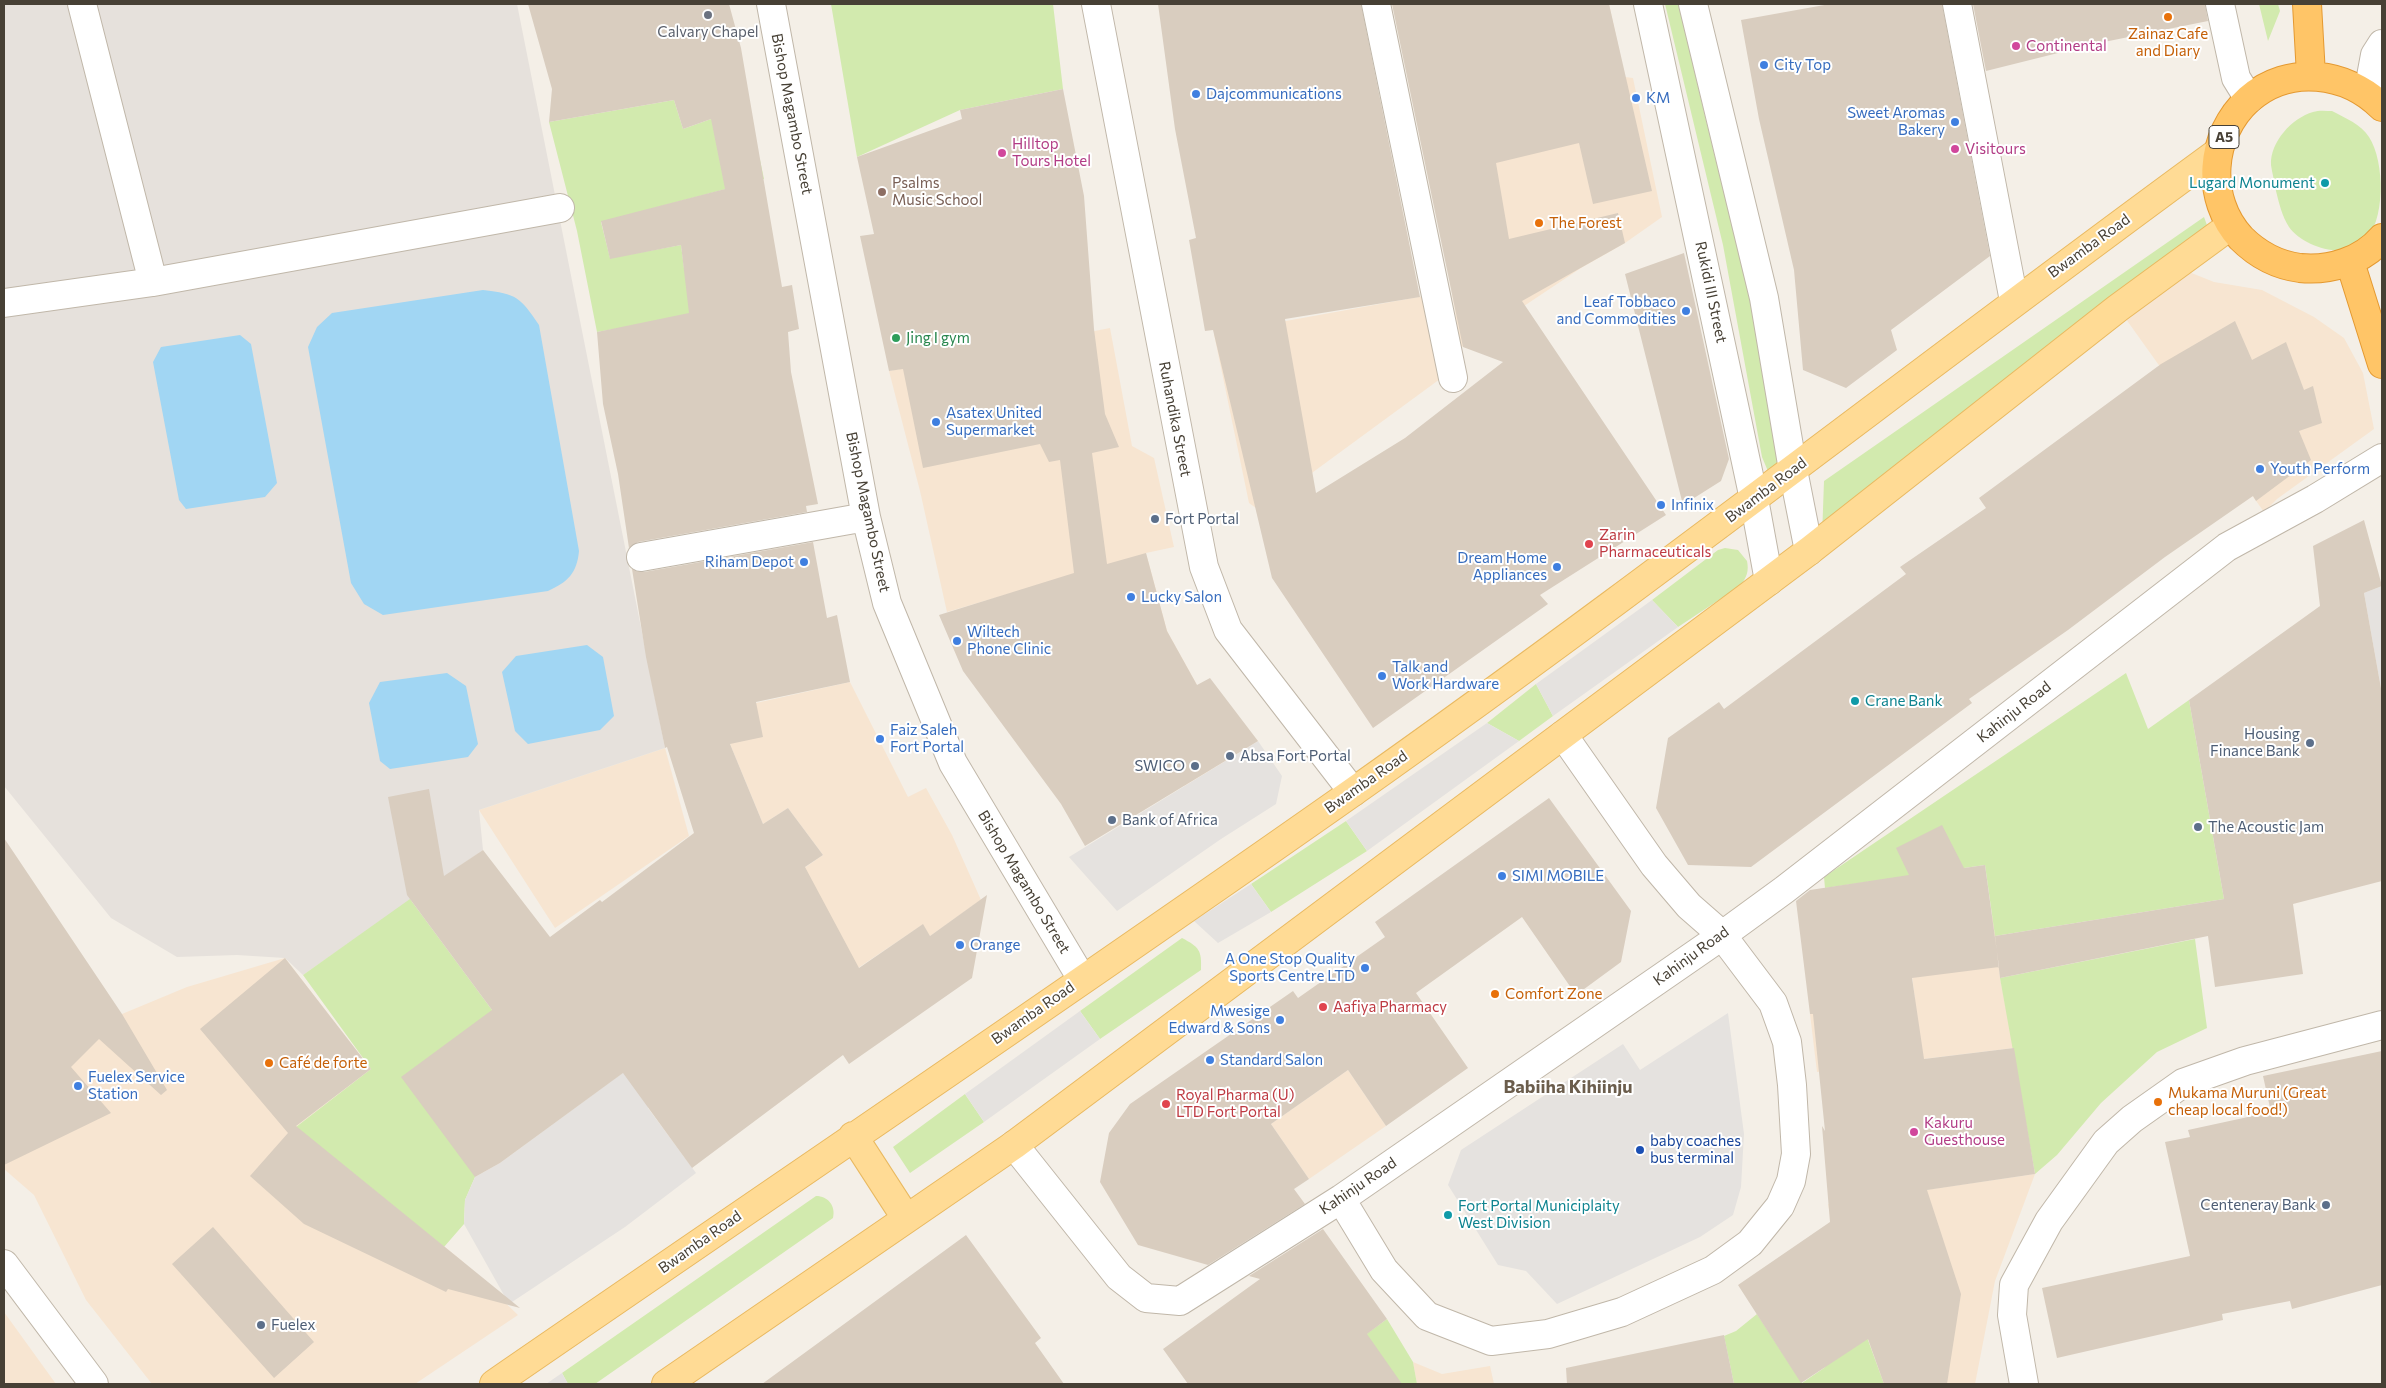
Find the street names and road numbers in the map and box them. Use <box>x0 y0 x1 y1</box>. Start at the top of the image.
street label: Bishop Magambo Street <box>768 32 816 196</box>
road number: A5 <box>2209 125 2239 148</box>
street label: Bwamba Road <box>2044 210 2134 282</box>
street label: Rukidi III Street <box>1691 239 1731 345</box>
street label: Ruhandika Street <box>1155 360 1195 478</box>
street label: Bishop Magambo Street <box>842 430 894 594</box>
street label: Bwamba Road <box>1722 454 1810 526</box>
street label: Kahinju Road <box>1973 677 2055 747</box>
street label: Bwamba Road <box>1321 747 1411 817</box>
street label: Bishop Magambo Street <box>974 807 1074 957</box>
street label: Kahinju Road <box>1650 923 1732 989</box>
street label: Bwamba Road <box>988 978 1078 1048</box>
street label: Kahinju Road <box>1316 1154 1400 1218</box>
street label: Bwamba Road <box>655 1207 745 1277</box>

